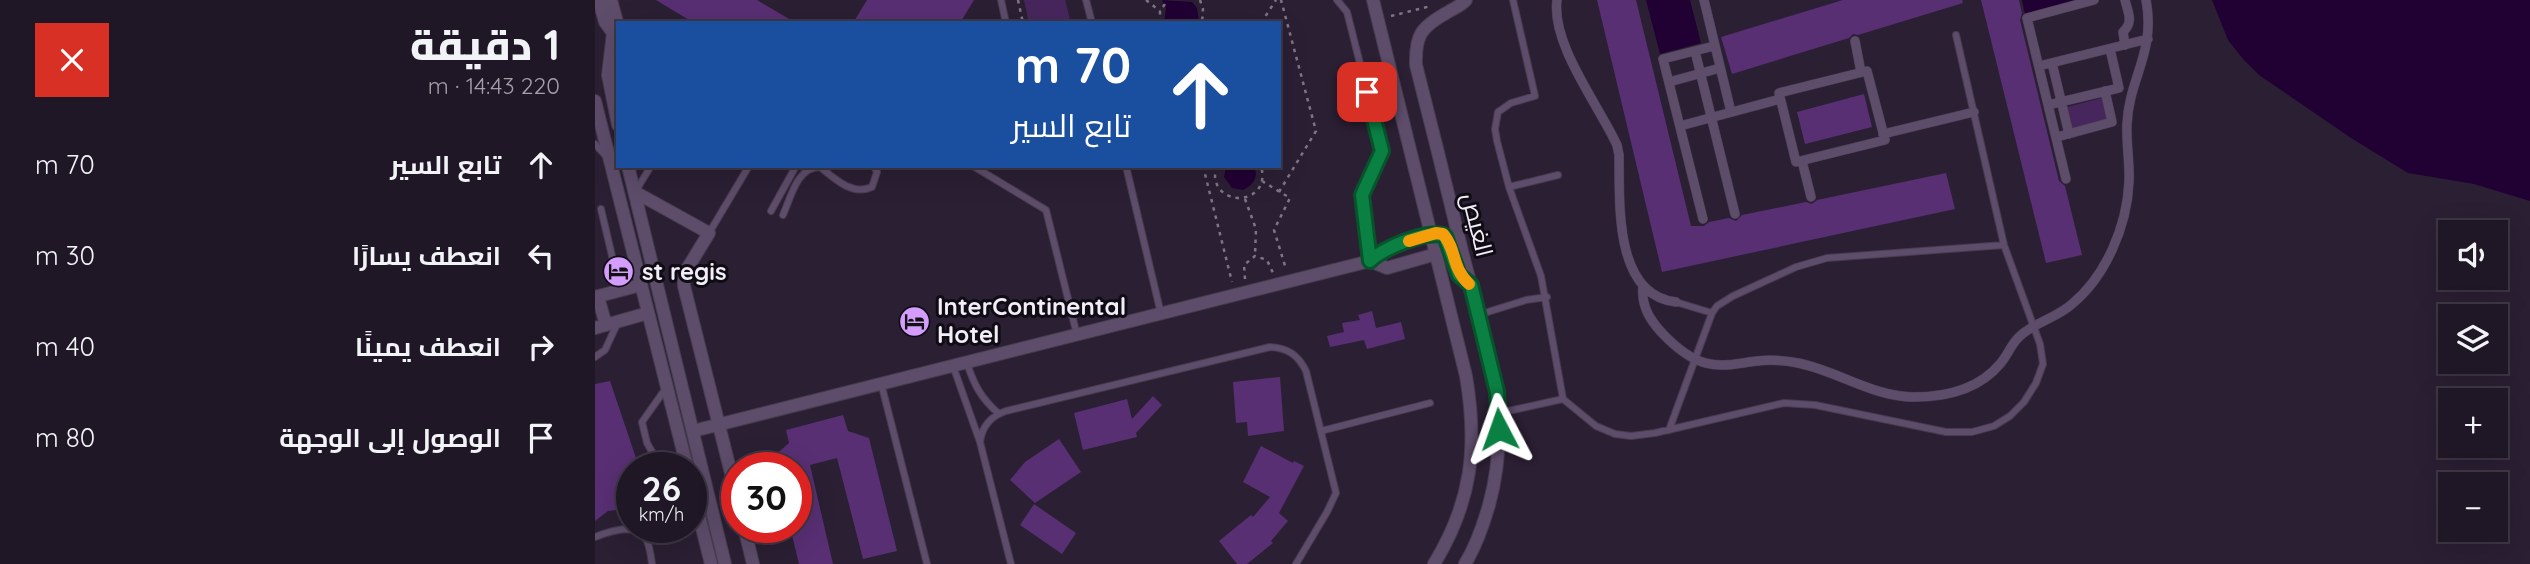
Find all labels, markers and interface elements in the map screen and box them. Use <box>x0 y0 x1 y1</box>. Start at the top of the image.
text: 1 دقيقة <box>410 18 560 71</box>
button: close <box>35 23 109 97</box>
text: 70 m <box>1015 34 1131 95</box>
icon: ahead <box>1155 49 1246 140</box>
pin <box>1337 62 1397 122</box>
text: 220 m · 14:43 <box>428 71 560 100</box>
icon: arrive <box>1348 73 1386 111</box>
text: تابع السير <box>1012 105 1131 145</box>
icon: ahead <box>522 146 560 184</box>
text: 70 m <box>35 148 95 181</box>
text: تابع السير <box>390 148 501 181</box>
street label: الغيص <box>1456 190 1500 260</box>
map controls <box>2438 220 2508 542</box>
button: sound <box>2438 220 2508 290</box>
icon: left <box>522 237 560 275</box>
text: 30 m <box>35 239 95 272</box>
text: انعطف يسارًا <box>352 239 501 272</box>
hotel icon: st regis <box>602 255 636 289</box>
place label: st regis <box>642 256 727 286</box>
place label: InterContinental Hotel <box>937 291 1126 349</box>
hotel icon: InterContinental Hotel <box>897 304 931 338</box>
button: layers <box>2438 304 2508 374</box>
icon: right <box>522 328 560 366</box>
text: 40 m <box>35 330 95 363</box>
text: انعطف يمينًا <box>355 330 501 363</box>
button: + <box>2438 388 2508 458</box>
position arrow <box>1462 392 1536 466</box>
icon: arrive <box>522 419 560 457</box>
text: 80 m <box>35 421 95 454</box>
text: الوصول إلى الوجهة <box>279 421 501 454</box>
speed limit sign: 30 <box>721 452 812 543</box>
text: 26 <box>642 466 681 510</box>
button: − <box>2438 472 2508 542</box>
text: km/h <box>639 503 684 526</box>

